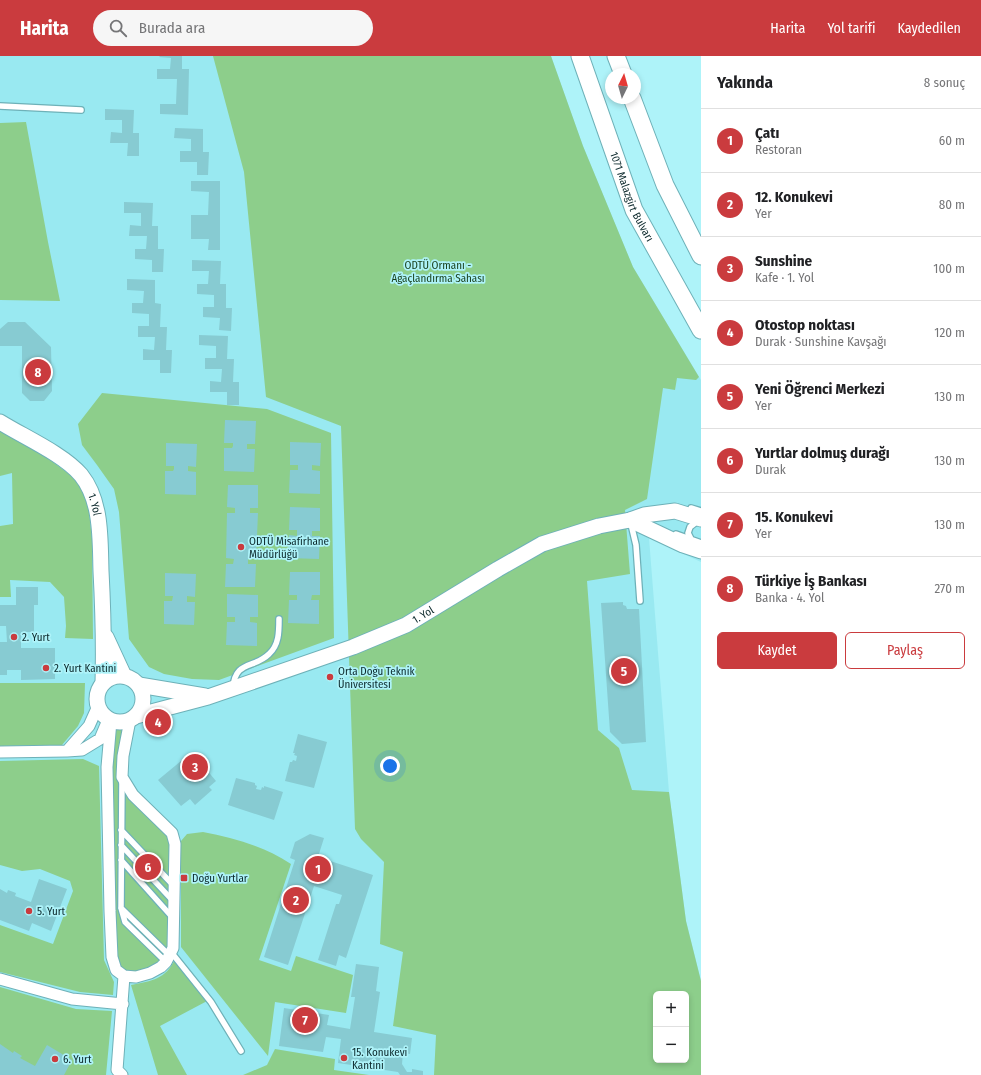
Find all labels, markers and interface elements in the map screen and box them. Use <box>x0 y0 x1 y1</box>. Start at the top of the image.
search box <box>93 10 373 46</box>
text: Harita <box>20 17 69 40</box>
icon: search <box>107 17 129 39</box>
text: Burada ara <box>139 19 205 37</box>
text: Harita <box>770 20 805 37</box>
text: Yol tarifi <box>827 20 875 37</box>
text: Kaydedilen <box>897 20 961 37</box>
north arrow <box>605 68 641 104</box>
text: Yakında <box>717 72 773 93</box>
text: 8 sonuç <box>924 75 965 90</box>
text: Çatı <box>755 124 779 142</box>
text: 1 <box>727 133 733 148</box>
text: 60 m <box>939 133 965 148</box>
text: Restoran <box>755 142 802 157</box>
street label: 1071 Malazgirt Bulvarı <box>608 150 657 244</box>
text: 12. Konukevi <box>755 188 833 206</box>
text: 2 <box>727 197 733 212</box>
text: 80 m <box>939 197 965 212</box>
text: Yer <box>755 206 772 221</box>
text: Sunshine <box>755 252 812 270</box>
park label: ODTÜ Ormanı - Ağaçlandırma Sahası <box>391 259 485 285</box>
text: 3 <box>727 261 733 276</box>
text: 100 m <box>933 261 965 276</box>
text: Kafe · 1. Yol <box>755 270 814 285</box>
text: Otostop noktası <box>755 316 855 334</box>
text: 4 <box>727 325 733 340</box>
text: 120 m <box>934 325 965 340</box>
text: Durak · Sunshine Kavşağı <box>755 334 887 349</box>
pin: 8 <box>25 357 51 387</box>
text: Yeni Öğrenci Merkezi <box>755 380 885 398</box>
text: 5 <box>727 389 733 404</box>
text: 130 m <box>934 389 965 404</box>
text: Yer <box>755 398 772 413</box>
text: Yurtlar dolmuş durağı <box>755 444 890 462</box>
text: 6 <box>727 453 733 468</box>
text: 130 m <box>934 453 965 468</box>
text: Durak <box>755 462 786 477</box>
street label: 1. Yol <box>86 491 104 517</box>
text: 15. Konukevi <box>755 508 833 526</box>
text: 7 <box>727 517 733 532</box>
text: 130 m <box>934 517 965 532</box>
text: Yer <box>755 526 772 541</box>
place label: ODTÜ Misafirhane Müdürlüğü <box>249 535 329 561</box>
marker: ODTÜ Misafirhane Müdürlüğü <box>236 542 246 552</box>
text: Türkiye İş Bankası <box>755 572 867 590</box>
text: 8 <box>727 581 733 596</box>
text: 270 m <box>934 581 965 596</box>
text: Banka · 4. Yol <box>755 590 825 605</box>
street label: 1. Yol <box>410 603 436 626</box>
place label: 2. Yurt <box>22 631 50 644</box>
marker: 2. Yurt <box>9 632 19 642</box>
button: Kaydet <box>717 632 837 669</box>
button: Paylaş <box>845 632 965 669</box>
pin: 5 <box>611 656 637 686</box>
place label: 2. Yurt Kantini <box>54 662 117 675</box>
marker: 2. Yurt Kantini <box>41 663 51 673</box>
place label: Orta Doğu Teknik Üniversitesi <box>338 665 415 691</box>
marker: Orta Doğu Teknik Üniversitesi <box>325 672 335 682</box>
pin: 4 <box>145 707 171 737</box>
pin: 3 <box>182 752 208 782</box>
your location <box>380 756 400 776</box>
pin: 6 <box>135 852 161 882</box>
pin: 1 <box>305 854 331 884</box>
place label: Doğu Yurtlar <box>192 872 248 885</box>
marker: Doğu Yurtlar <box>179 873 189 883</box>
pin: 2 <box>283 885 309 915</box>
place label: 5. Yurt <box>37 905 65 918</box>
marker: 5. Yurt <box>24 906 34 916</box>
map controls <box>653 991 689 1063</box>
button: + <box>653 991 689 1027</box>
pin: 7 <box>292 1005 318 1035</box>
button: − <box>653 1027 689 1063</box>
place label: 15. Konukevi Kantini <box>352 1046 408 1072</box>
place label: 6. Yurt <box>63 1053 92 1066</box>
marker: 15. Konukevi Kantini <box>339 1053 349 1063</box>
marker: 6. Yurt <box>50 1054 60 1064</box>

